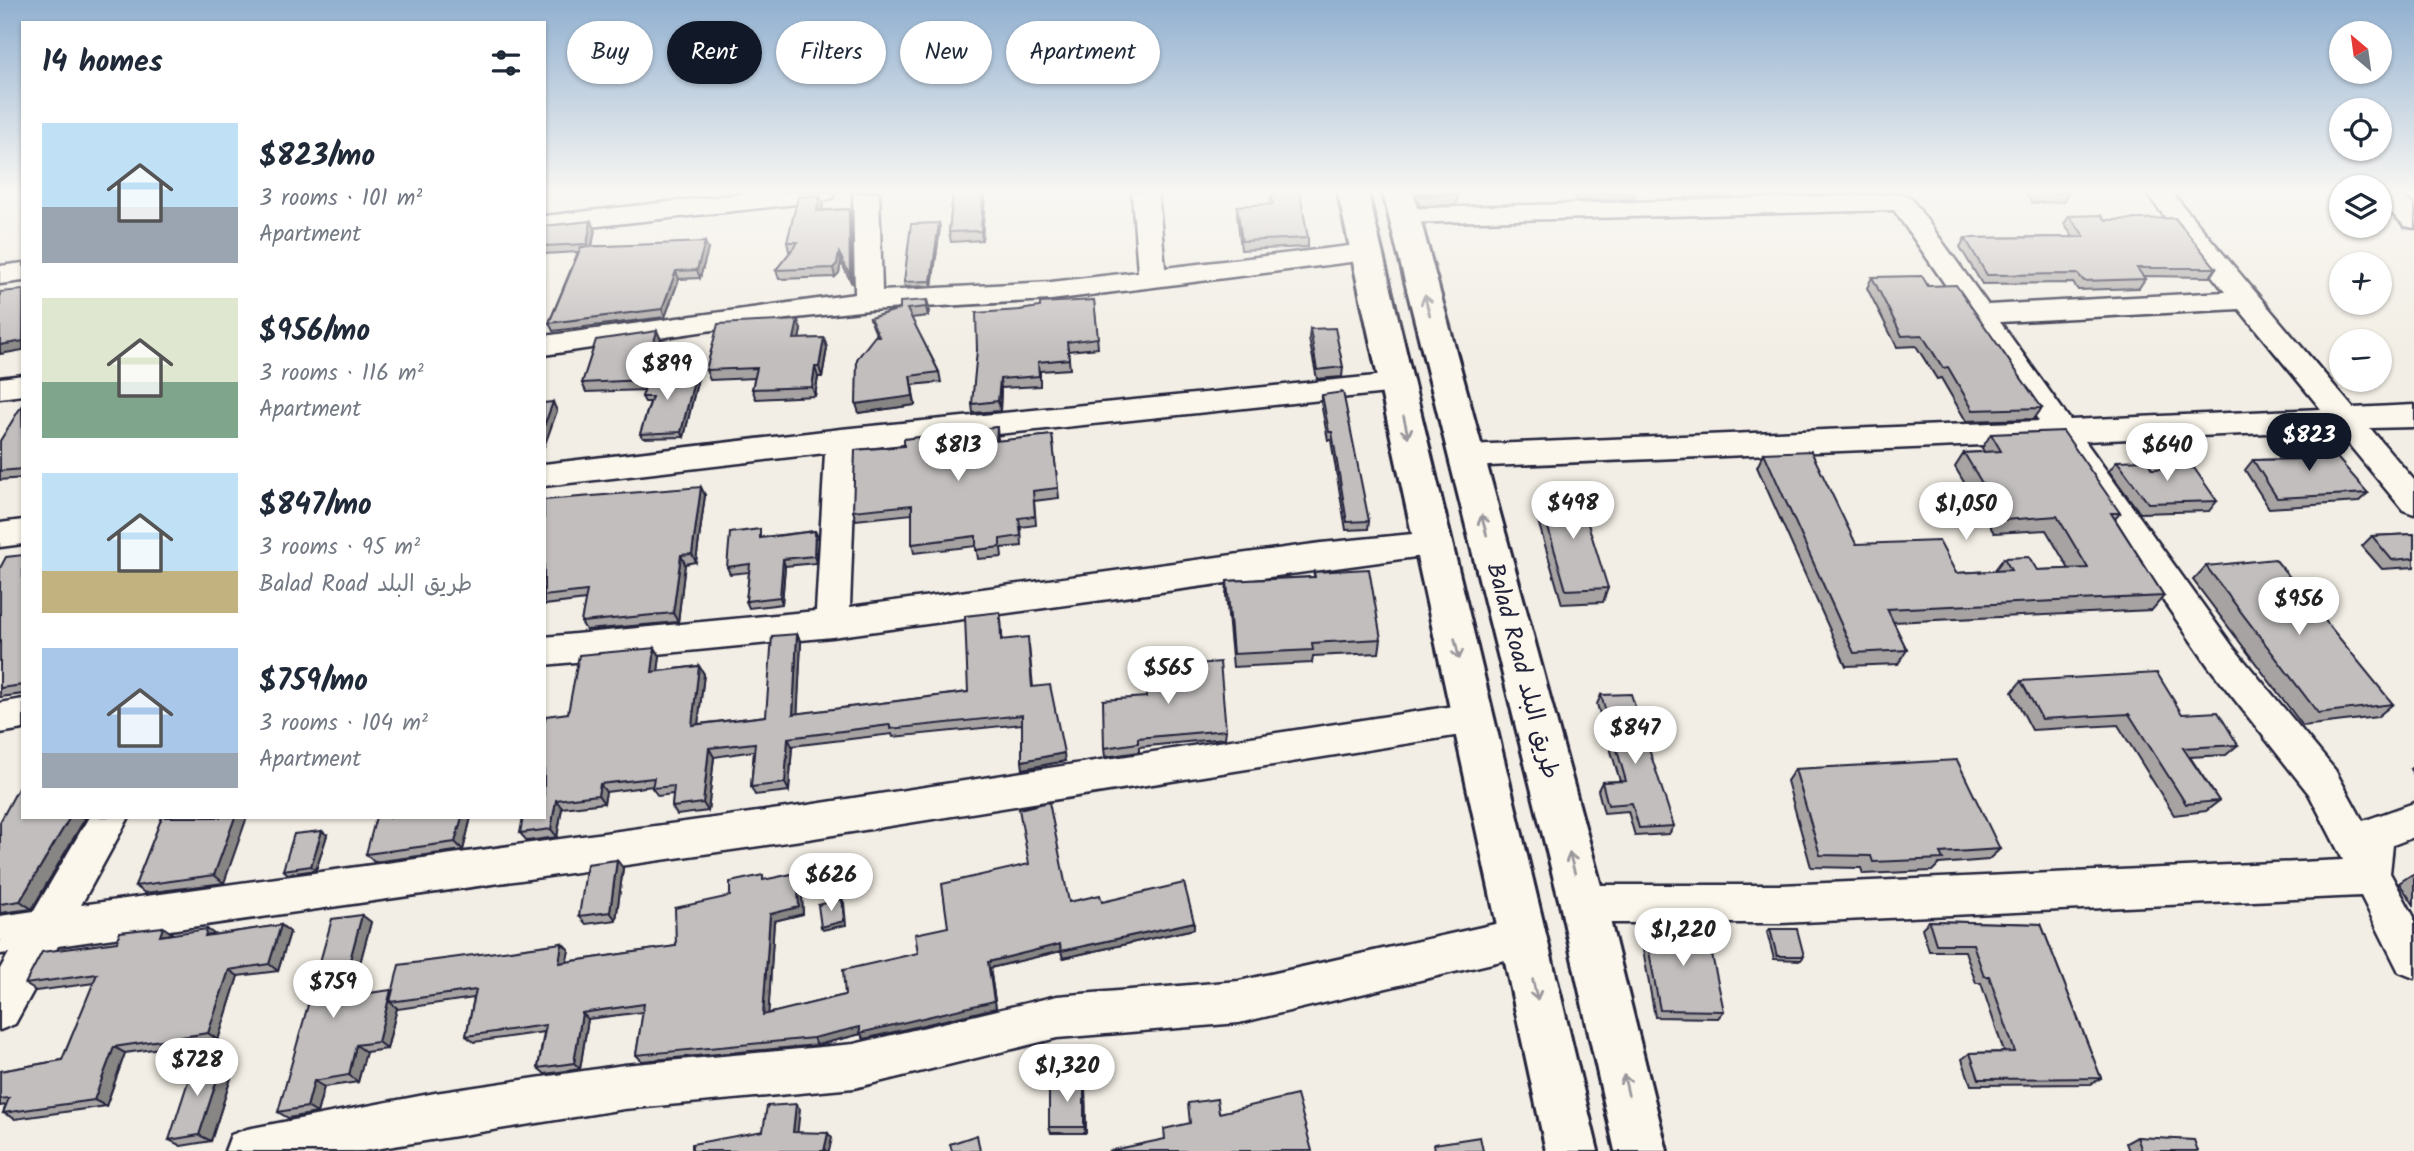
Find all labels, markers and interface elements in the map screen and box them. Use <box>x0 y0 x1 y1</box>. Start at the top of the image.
chip: Buy <box>567 21 653 84</box>
chip: Rent <box>667 21 762 84</box>
chip: Filters <box>776 21 886 84</box>
chip: New <box>900 21 992 84</box>
chip: Apartment <box>1006 21 1160 84</box>
north arrow <box>2329 21 2392 84</box>
map controls <box>2329 21 2392 392</box>
text: 14 homes <box>42 39 163 87</box>
icon: filters <box>487 44 525 82</box>
button: locate <box>2329 98 2392 161</box>
text: $823/mo <box>259 133 375 181</box>
icon: home <box>98 151 182 235</box>
button: layers <box>2329 175 2392 238</box>
text: 3 rooms · 101 m² <box>259 181 422 217</box>
text: Apartment <box>259 217 361 253</box>
button: + <box>2329 252 2392 315</box>
one-way arrow <box>1420 294 1433 316</box>
text: $956/mo <box>259 308 370 356</box>
icon: home <box>98 326 182 410</box>
button: − <box>2329 329 2392 392</box>
pin: $899 <box>626 342 708 402</box>
text: $899 <box>642 347 692 383</box>
text: 3 rooms · 116 m² <box>259 356 424 392</box>
text: Apartment <box>259 392 361 428</box>
pin: $823 <box>2268 414 2350 473</box>
one-way arrow <box>1400 415 1413 438</box>
text: $823 <box>2282 418 2336 454</box>
pin: $813 <box>917 424 999 483</box>
pin: $640 <box>2126 424 2208 483</box>
text: $813 <box>935 428 981 464</box>
text: $640 <box>2142 428 2192 464</box>
text: $847/mo <box>259 482 372 530</box>
pin: $498 <box>1532 482 1614 541</box>
pin: $1,050 <box>1909 482 2023 542</box>
text: $498 <box>1547 486 1599 522</box>
text: $1,050 <box>1935 487 1997 523</box>
icon: home <box>98 501 182 585</box>
one-way arrow <box>1477 514 1490 537</box>
text: 3 rooms · 95 m² <box>259 530 420 566</box>
street label: Balad Road طريق البلد <box>1474 558 1570 784</box>
text: Balad Road طريق البلد <box>259 567 472 603</box>
pin: $956 <box>2258 578 2340 637</box>
text: $956 <box>2274 582 2324 618</box>
one-way arrow <box>1450 637 1464 660</box>
pin: $565 <box>1127 646 1209 706</box>
text: $565 <box>1143 651 1193 687</box>
text: $759/mo <box>259 658 368 706</box>
icon: home <box>98 676 182 760</box>
text: 3 rooms · 104 m² <box>259 706 428 742</box>
pin: $847 <box>1594 706 1676 766</box>
text: $847 <box>1610 711 1660 747</box>
text: Apartment <box>259 742 361 778</box>
pin: $626 <box>790 853 872 913</box>
one-way arrow <box>1565 853 1578 875</box>
text: $626 <box>805 858 857 894</box>
pin: $1,220 <box>1626 908 1740 968</box>
text: $1,220 <box>1650 913 1716 949</box>
pin: $759 <box>292 960 374 1020</box>
text: $759 <box>309 965 357 1001</box>
one-way arrow <box>1528 978 1542 1001</box>
pin: $728 <box>156 1038 238 1098</box>
text: $728 <box>171 1043 223 1079</box>
pin: $1,320 <box>1010 1044 1124 1104</box>
text: $1,320 <box>1035 1049 1099 1085</box>
one-way arrow <box>1618 1074 1631 1096</box>

